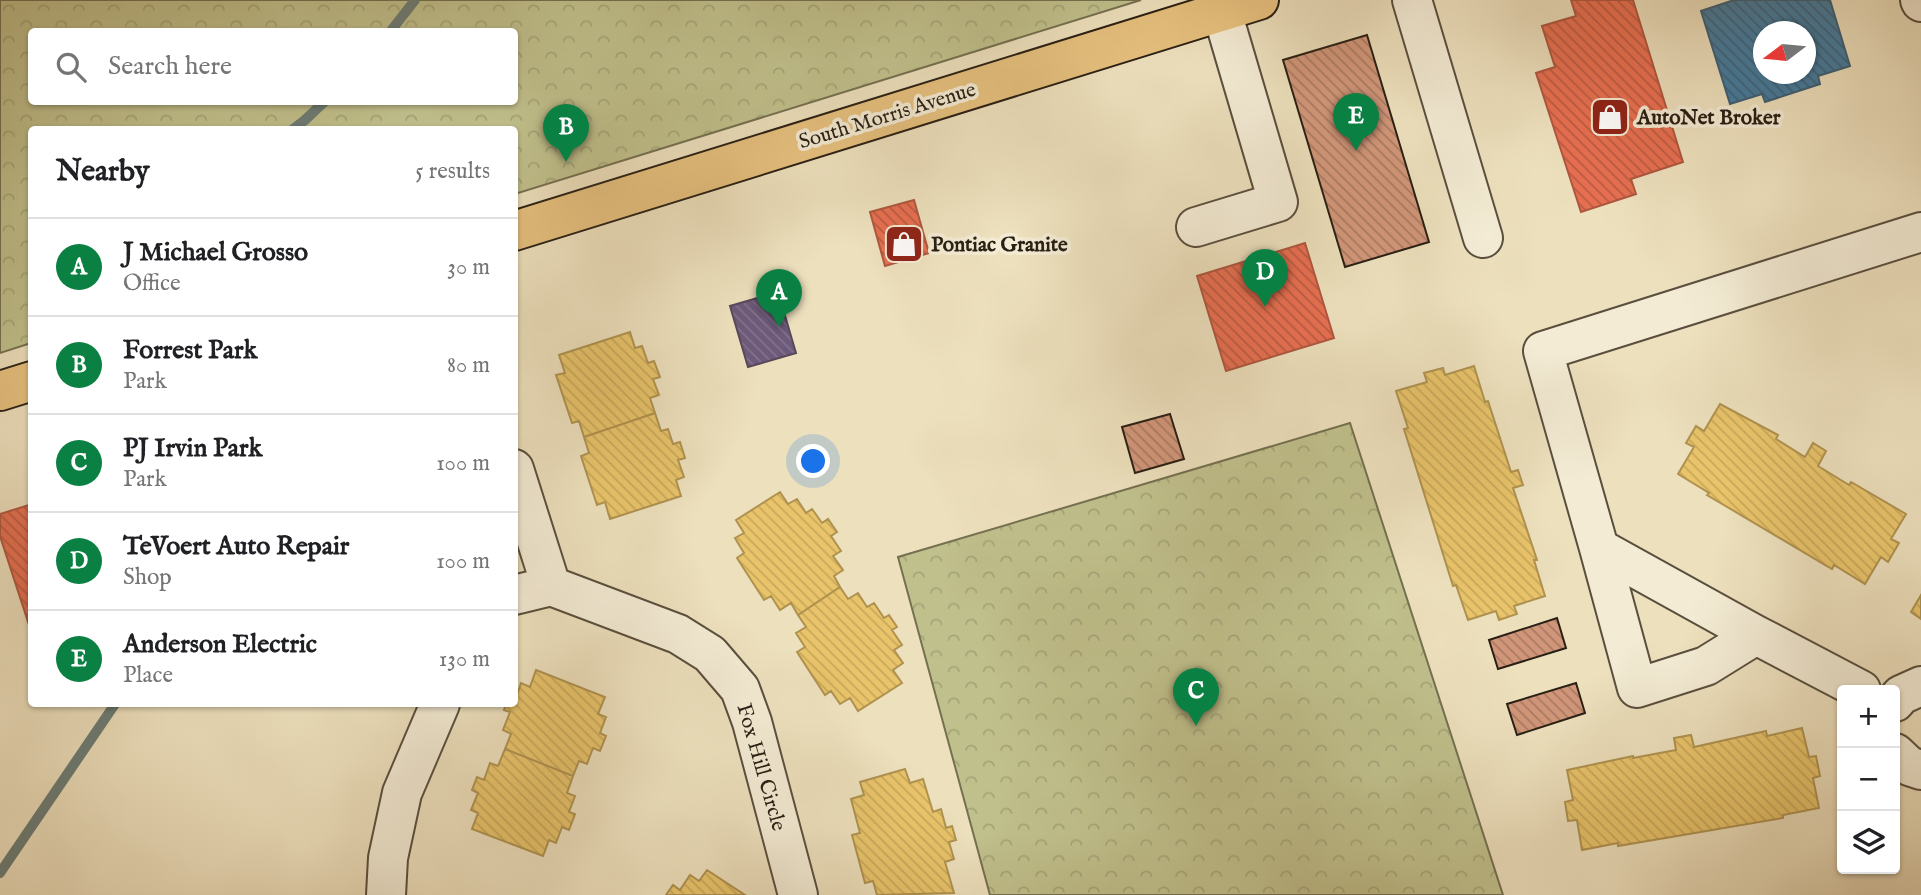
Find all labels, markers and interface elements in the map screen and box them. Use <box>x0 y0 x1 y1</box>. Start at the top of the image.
north arrow <box>1753 21 1816 84</box>
search box <box>28 28 518 105</box>
icon: search <box>52 48 90 86</box>
text: Search here <box>108 50 232 83</box>
street label: South Morris Avenue <box>796 77 980 156</box>
pin: E <box>1333 93 1379 151</box>
shop icon: AutoNet Broker <box>1589 96 1631 138</box>
pin: B <box>543 104 589 162</box>
place label: AutoNet Broker <box>1636 105 1781 132</box>
text: Nearby <box>56 153 149 191</box>
text: 5 results <box>415 157 490 186</box>
shop icon: Pontiac Granite <box>883 223 925 265</box>
place label: Pontiac Granite <box>931 232 1068 259</box>
text: J Michael Grosso <box>123 236 308 269</box>
pin: D <box>1242 249 1288 307</box>
text: A <box>71 253 87 282</box>
text: 30 m <box>447 253 490 282</box>
text: Office <box>123 269 180 298</box>
pin: A <box>756 269 802 327</box>
text: Forrest Park <box>123 334 257 367</box>
text: B <box>71 351 87 380</box>
text: 80 m <box>447 351 490 380</box>
text: Park <box>123 367 167 396</box>
text: PJ Irvin Park <box>123 432 262 465</box>
your location <box>796 444 830 478</box>
text: C <box>71 449 87 478</box>
text: 100 m <box>436 449 490 478</box>
text: Park <box>123 465 167 494</box>
text: TeVoert Auto Repair <box>123 530 349 563</box>
text: D <box>70 547 88 576</box>
text: 100 m <box>436 547 490 576</box>
text: Shop <box>123 563 172 592</box>
text: Anderson Electric <box>123 628 317 661</box>
text: E <box>71 645 87 674</box>
text: 130 m <box>439 645 490 674</box>
text: Place <box>123 661 173 690</box>
pin: C <box>1173 668 1219 726</box>
map controls <box>1837 685 1900 874</box>
button: + <box>1837 685 1900 748</box>
street label: Fox Hill Circle <box>729 701 792 835</box>
button: − <box>1837 748 1900 811</box>
button: layers <box>1837 811 1900 874</box>

